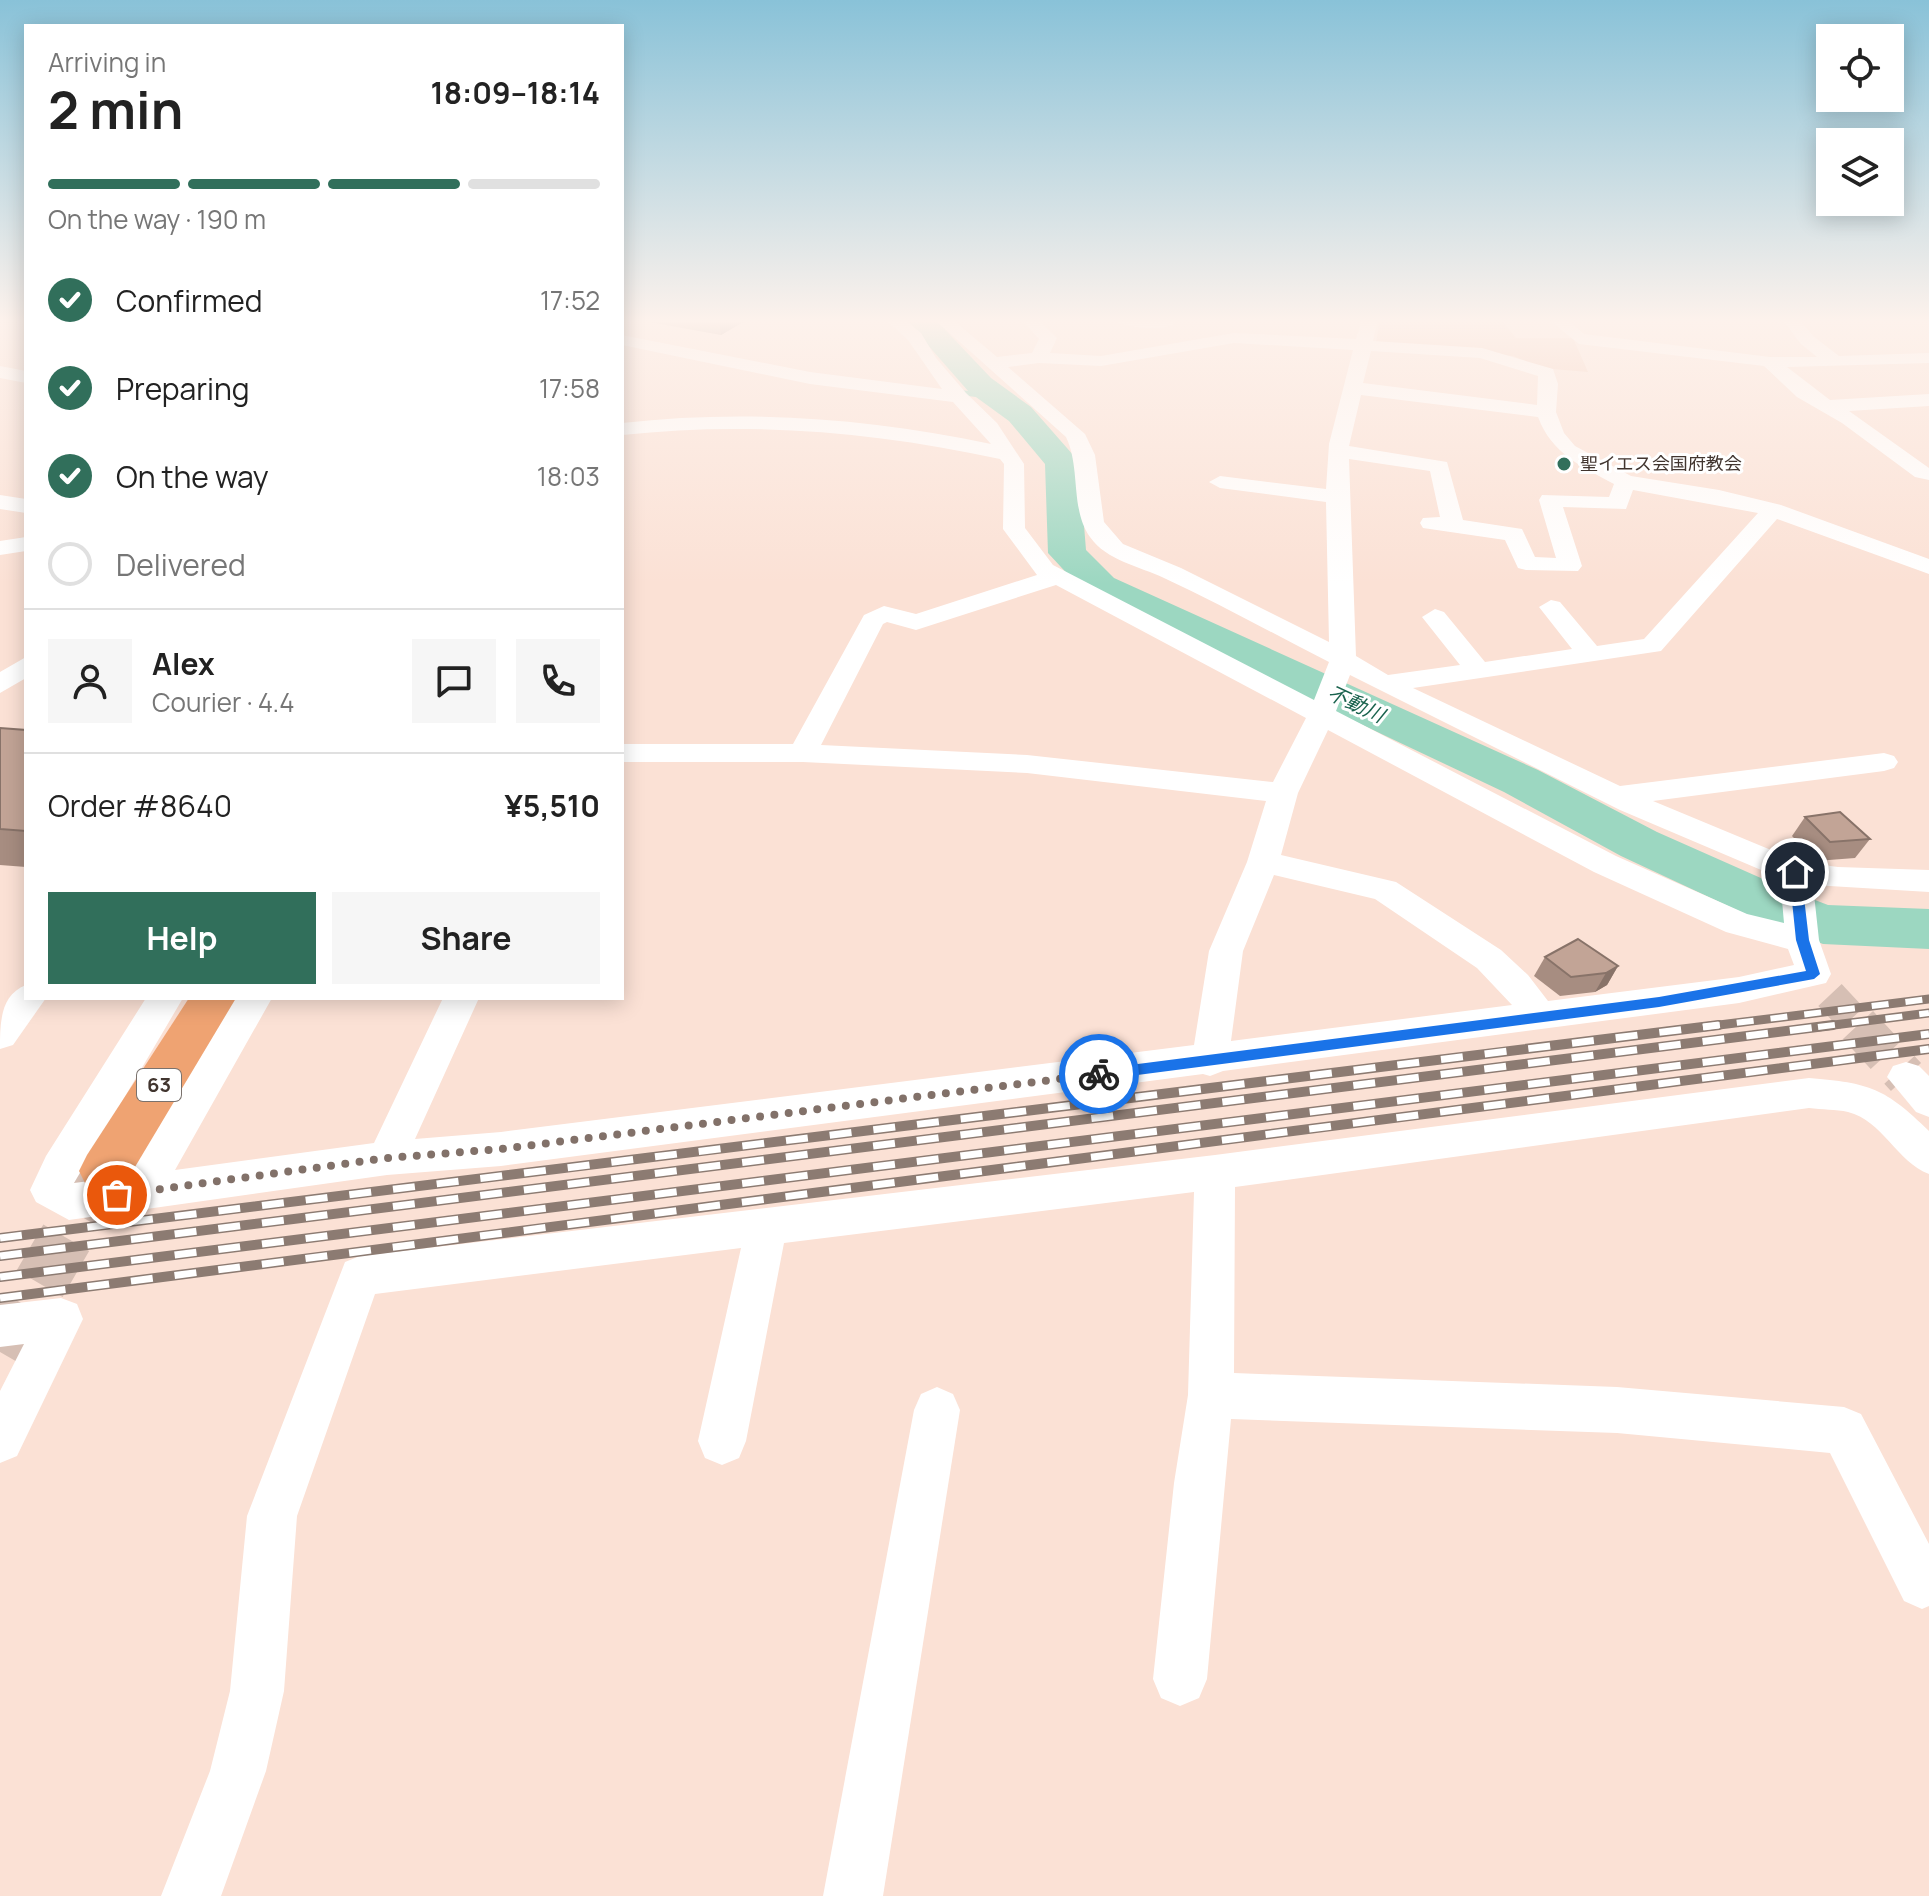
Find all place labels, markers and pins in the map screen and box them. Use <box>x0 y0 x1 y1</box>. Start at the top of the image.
place label: 聖イエス会国府教会 <box>1580 451 1742 475</box>
marker: 聖イエス会国府教会 <box>1555 455 1573 473</box>
pin <box>1761 838 1829 906</box>
pin <box>83 1161 151 1229</box>

